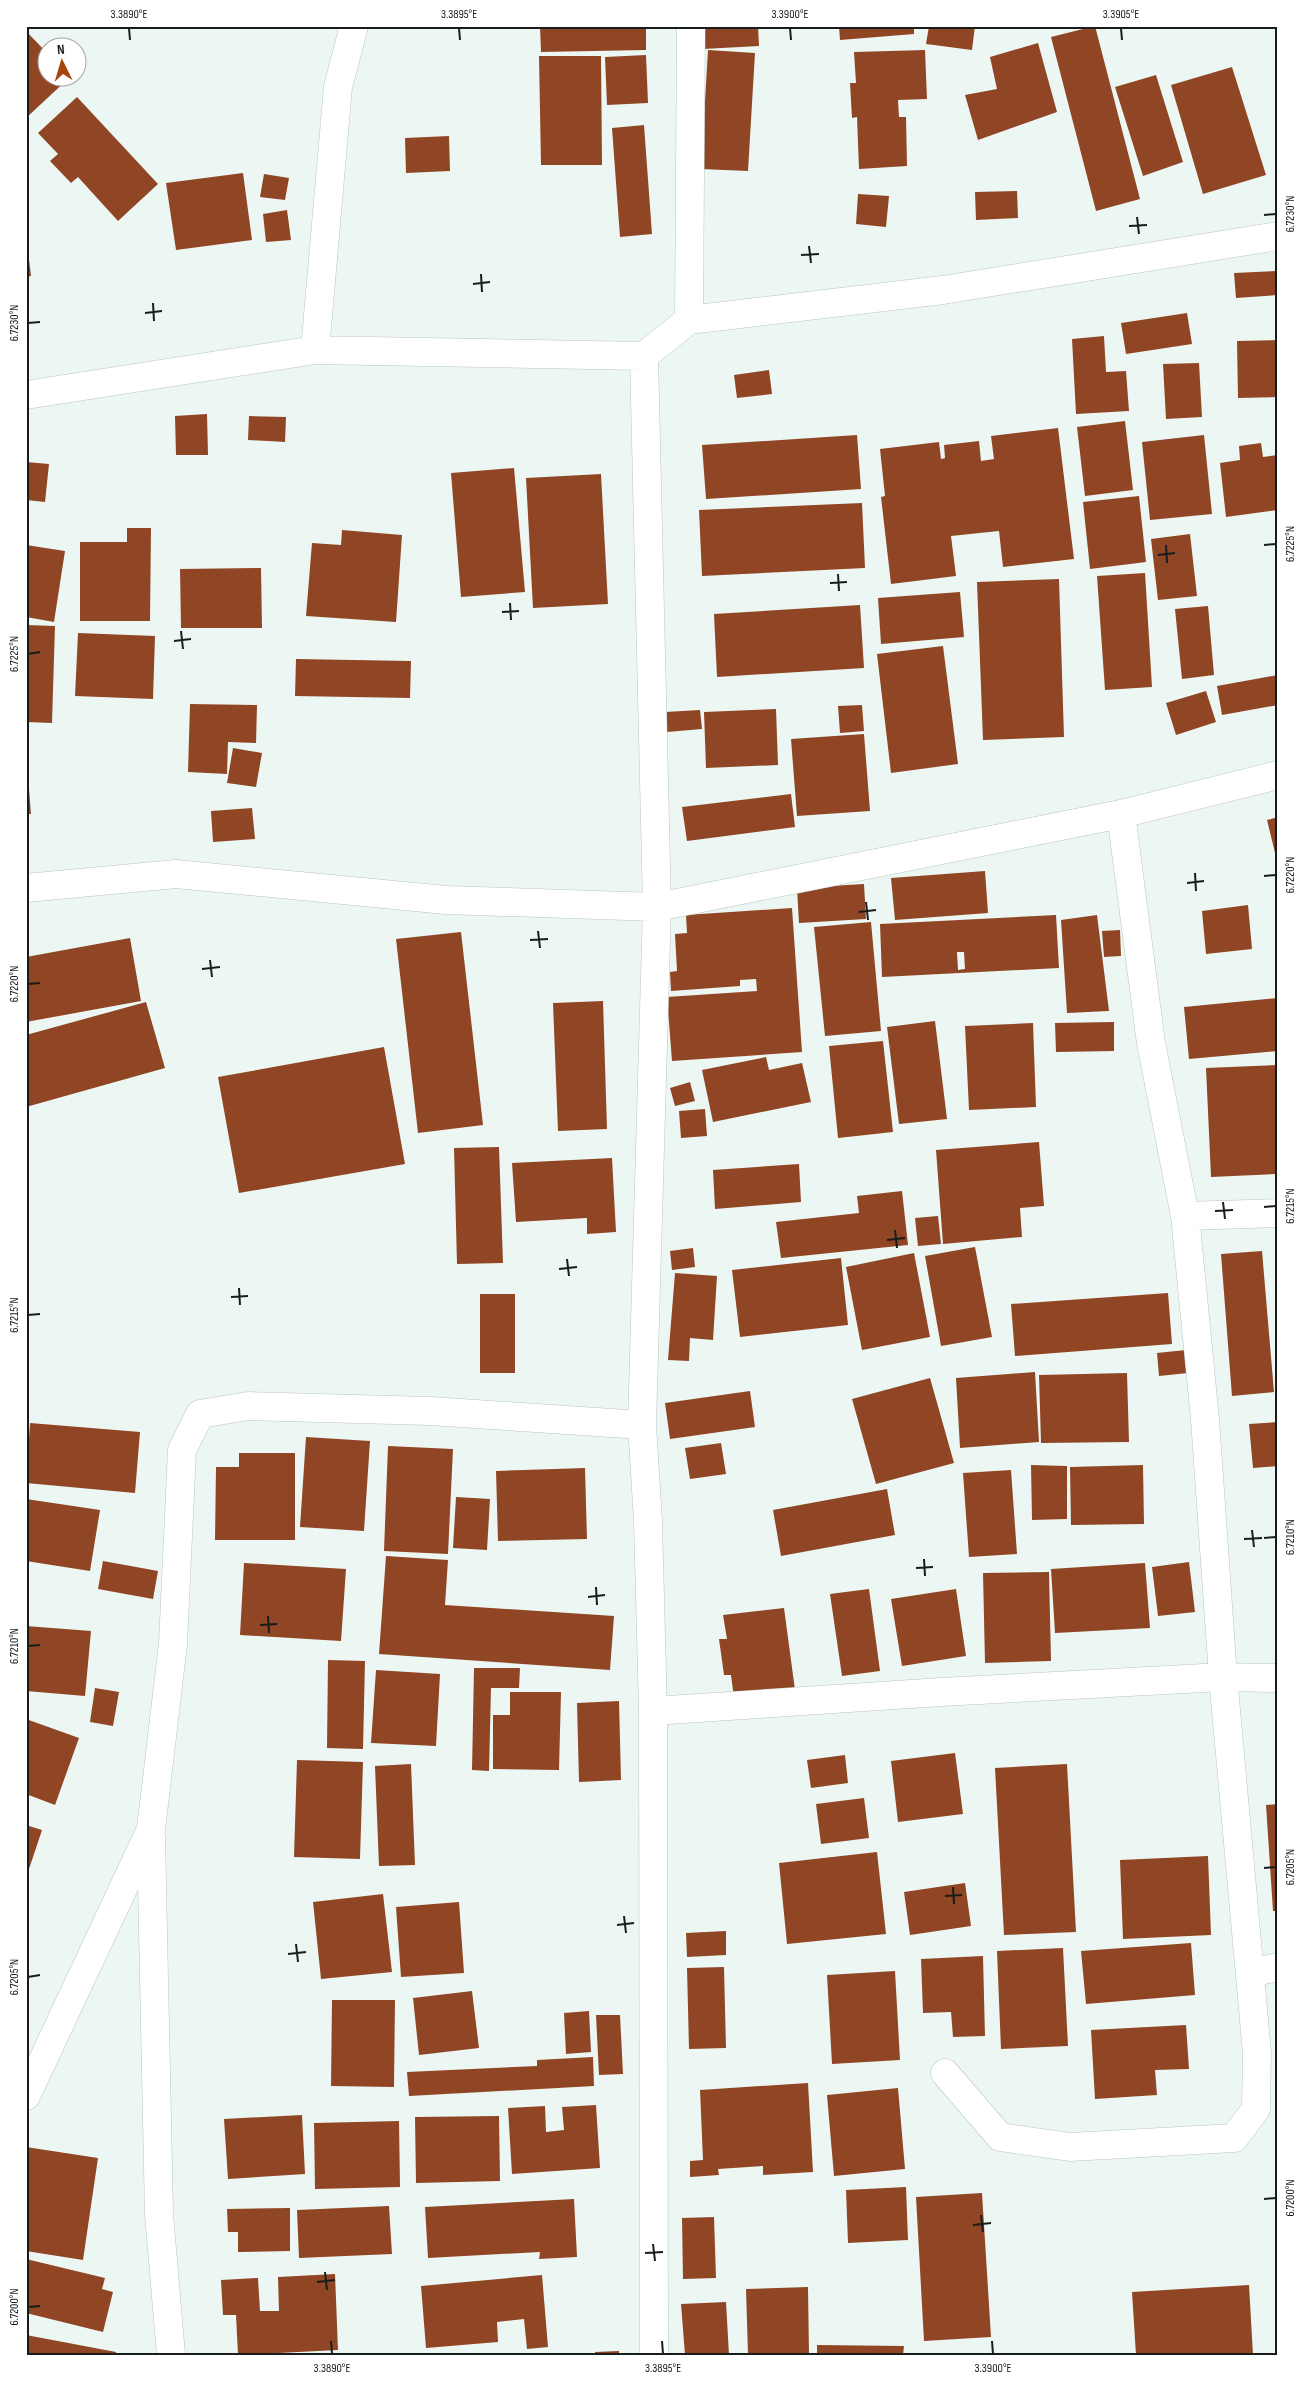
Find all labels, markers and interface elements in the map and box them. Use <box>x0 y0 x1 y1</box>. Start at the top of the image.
text: 3.3890°E <box>111 7 147 22</box>
text: 3.3895°E <box>441 7 477 22</box>
text: 3.3900°E <box>772 7 808 22</box>
text: 3.3905°E <box>1103 7 1139 22</box>
north arrow <box>38 38 88 88</box>
text: N <box>56 41 65 58</box>
text: 6.7230°N <box>1283 196 1298 232</box>
text: 6.7230°N <box>7 305 22 341</box>
text: 6.7225°N <box>1283 526 1298 562</box>
text: 6.7225°N <box>7 636 22 672</box>
text: 6.7220°N <box>1283 857 1298 893</box>
text: 6.7220°N <box>7 966 22 1002</box>
text: 6.7215°N <box>1283 1188 1298 1224</box>
text: 6.7215°N <box>7 1297 22 1333</box>
text: 6.7210°N <box>1283 1519 1298 1555</box>
text: 6.7210°N <box>7 1628 22 1664</box>
text: 6.7205°N <box>1283 1849 1298 1885</box>
text: 6.7205°N <box>7 1959 22 1995</box>
text: 6.7200°N <box>1283 2179 1298 2217</box>
text: 6.7200°N <box>7 2288 22 2326</box>
text: 3.3890°E <box>314 2361 350 2376</box>
text: 3.3895°E <box>645 2361 681 2376</box>
text: 3.3900°E <box>975 2361 1011 2376</box>

